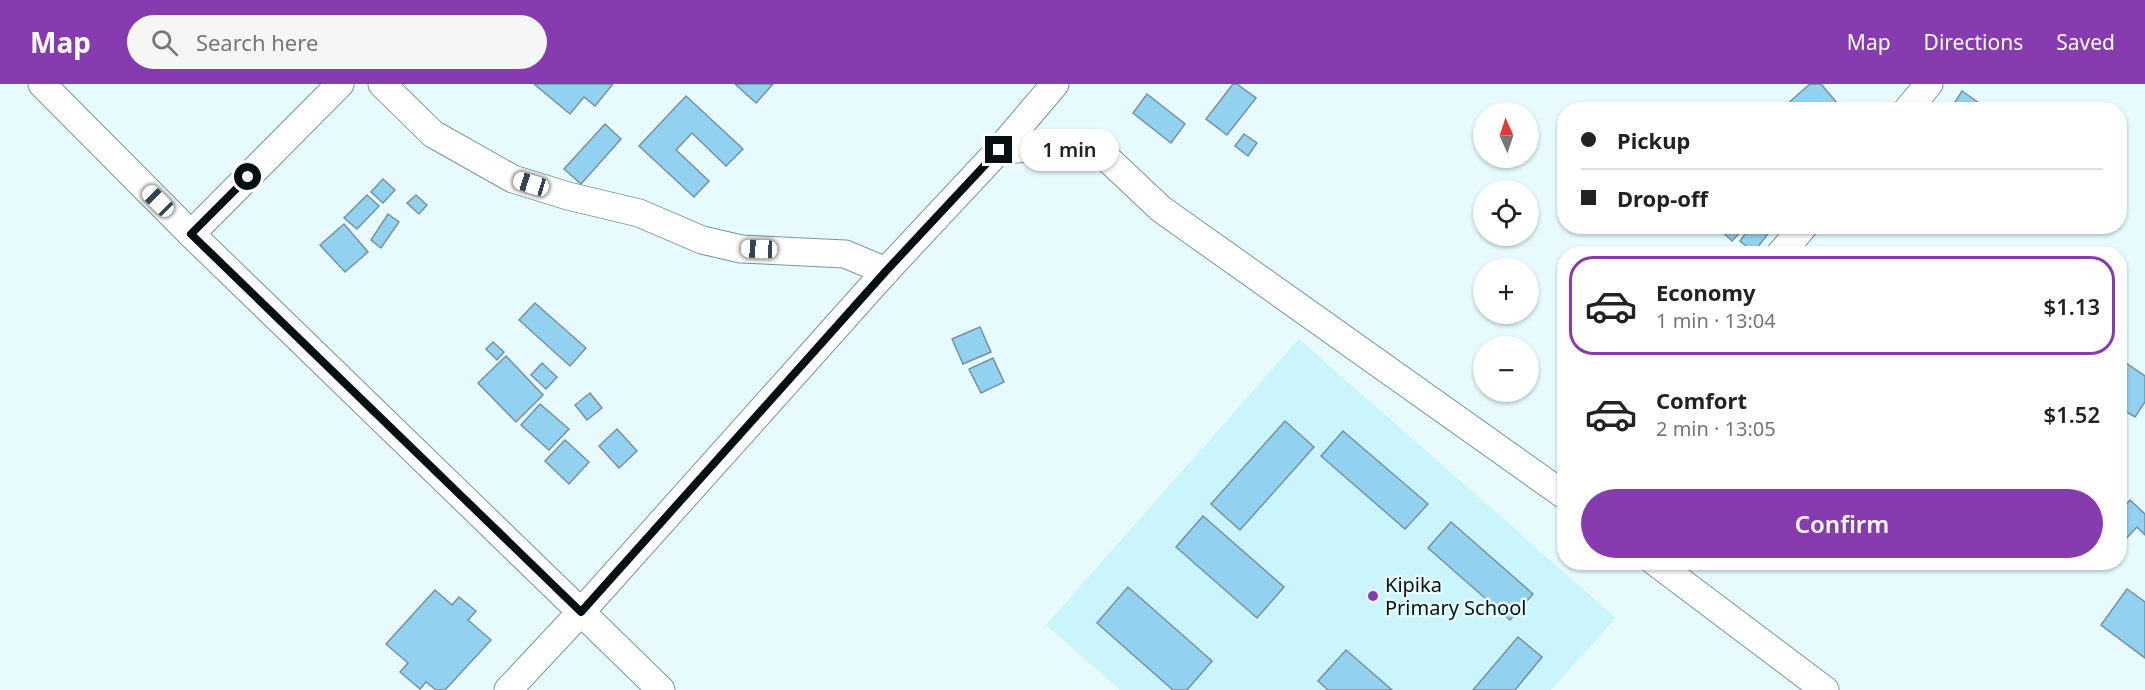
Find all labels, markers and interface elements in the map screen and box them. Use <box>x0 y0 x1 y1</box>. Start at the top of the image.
search box <box>127 15 547 69</box>
text: Map <box>30 23 91 61</box>
icon: search <box>148 26 181 59</box>
text: Search here <box>196 27 318 57</box>
text: Map <box>1847 28 1891 56</box>
text: Directions <box>1924 28 2023 56</box>
text: Saved <box>2056 28 2115 56</box>
north arrow <box>1473 102 1539 168</box>
map controls <box>1473 102 1539 402</box>
text: Pickup <box>1617 125 1690 155</box>
callout: 1 min <box>1020 129 1119 171</box>
route end <box>985 136 1012 163</box>
text: 1 min <box>1042 136 1097 163</box>
route start <box>234 163 261 190</box>
car <box>511 170 551 198</box>
button: locate <box>1473 180 1539 246</box>
car <box>139 182 177 220</box>
text: Drop-off <box>1617 183 1708 213</box>
car <box>741 239 777 259</box>
button: + <box>1473 258 1539 324</box>
text: Economy <box>1656 277 1755 307</box>
icon: car <box>1584 279 1638 333</box>
text: $1.13 <box>2044 291 2100 321</box>
text: 1 min · 13:04 <box>1656 307 1776 334</box>
button: − <box>1473 336 1539 402</box>
text: Comfort <box>1656 385 1747 415</box>
icon: car <box>1584 387 1638 441</box>
text: $1.52 <box>2044 399 2100 429</box>
text: 2 min · 13:05 <box>1656 415 1776 442</box>
button: Confirm <box>1581 489 2103 558</box>
place label: Kipika Primary School <box>1385 571 1526 621</box>
marker: Kipika Primary School <box>1366 589 1380 603</box>

